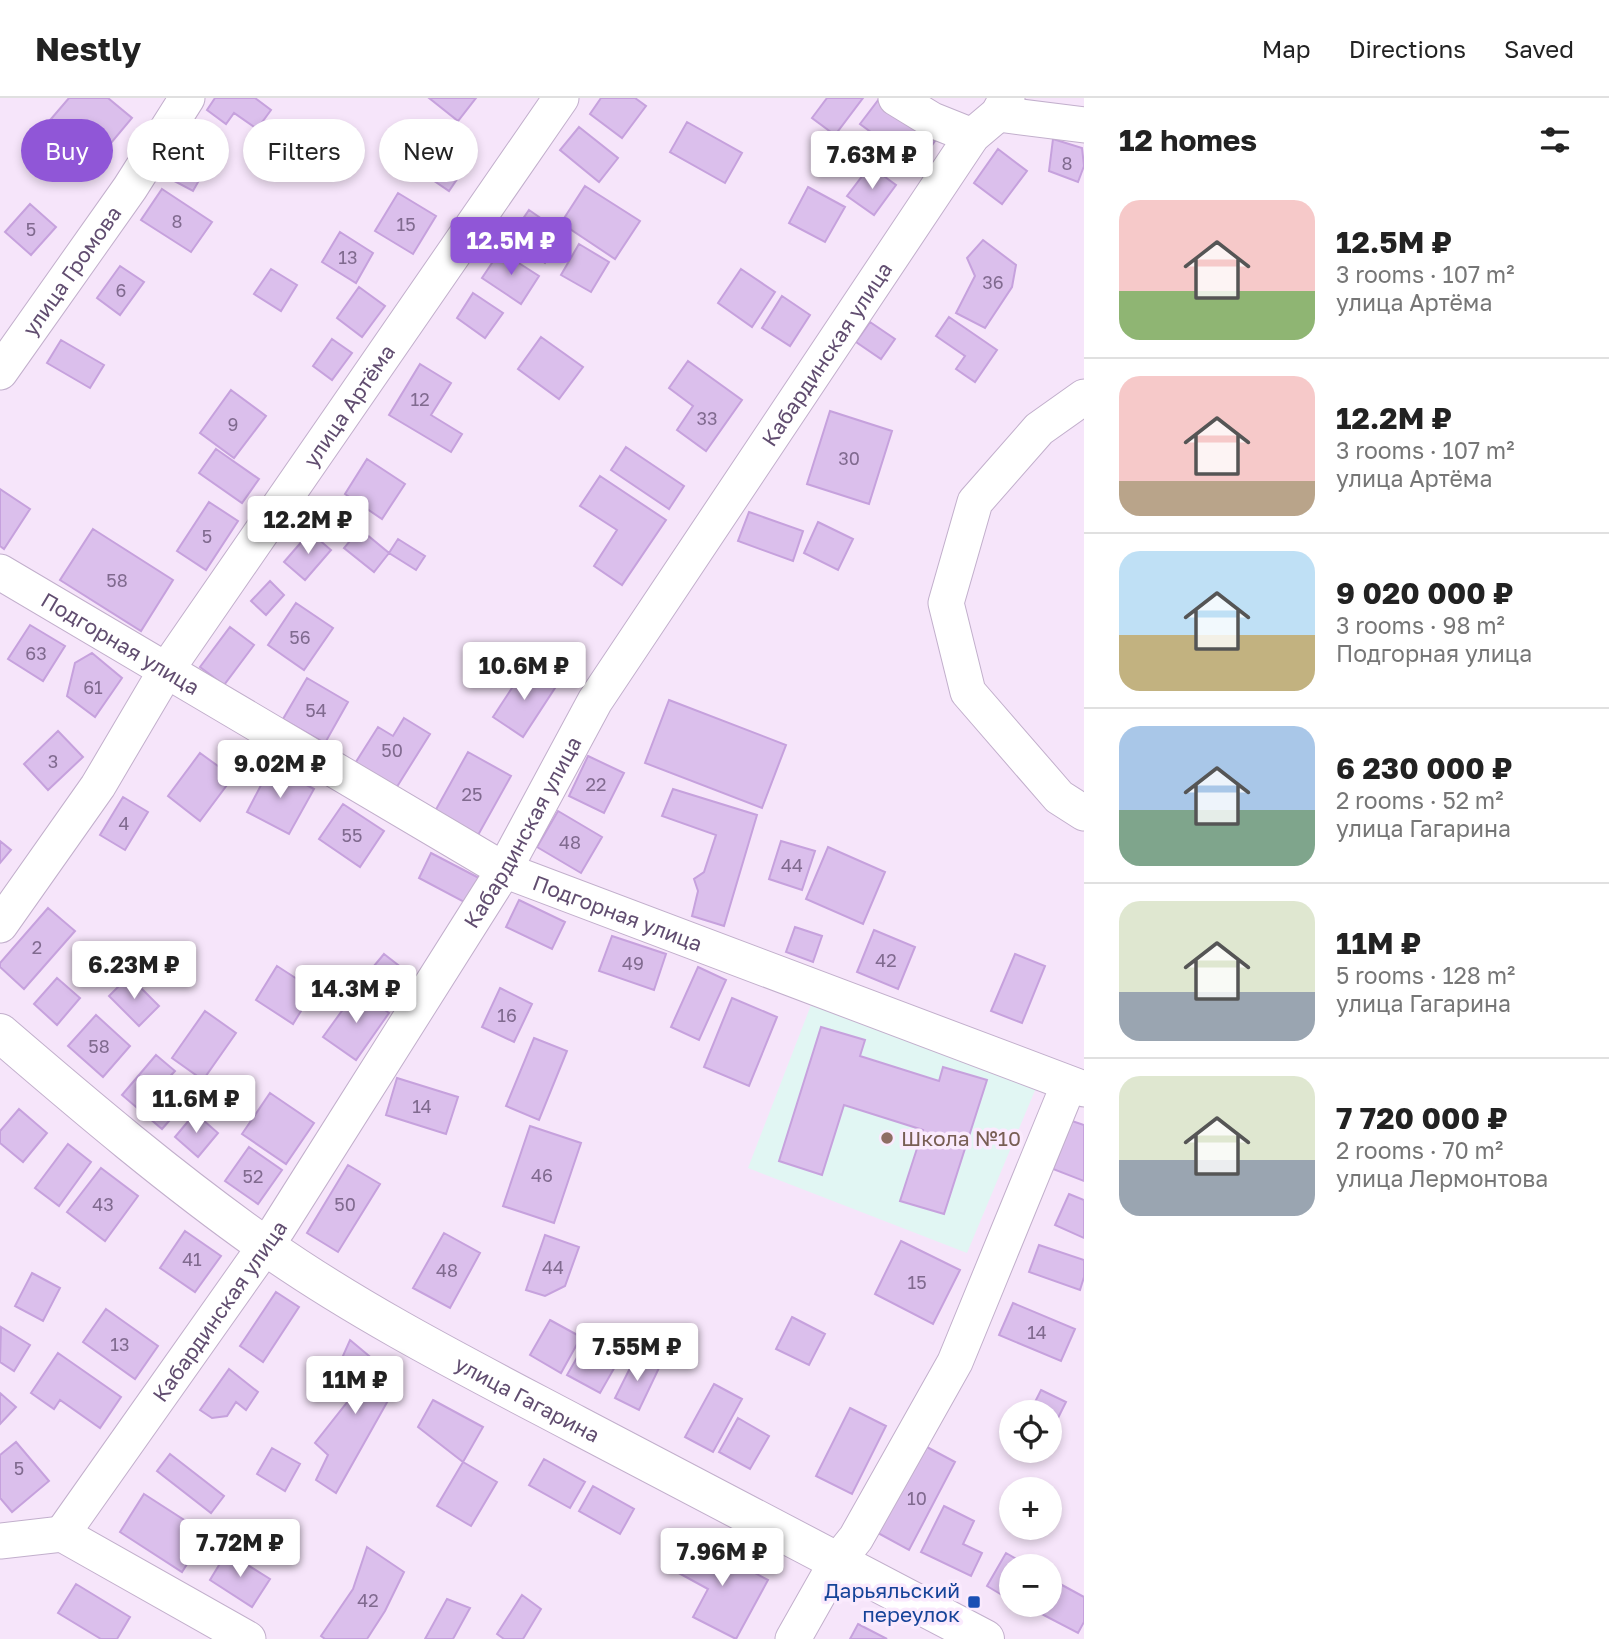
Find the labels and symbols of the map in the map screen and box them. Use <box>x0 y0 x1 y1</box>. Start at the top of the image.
pin: 7.63M ₽ <box>807 132 937 191</box>
house number: 8 <box>1062 152 1072 174</box>
street label: улица Громова <box>17 201 126 341</box>
house number: 8 <box>172 210 182 232</box>
house number: 15 <box>396 213 416 235</box>
house number: 5 <box>26 218 36 240</box>
pin: 12.5M ₽ <box>446 218 576 277</box>
house number: 13 <box>338 246 358 268</box>
street label: Кабардинская улица <box>756 257 897 451</box>
house number: 36 <box>982 271 1004 293</box>
house number: 6 <box>116 279 126 301</box>
street label: улица Артёма <box>298 339 400 472</box>
house number: 12 <box>410 388 430 410</box>
house number: 33 <box>696 407 718 429</box>
house number: 9 <box>228 413 238 435</box>
house number: 30 <box>838 447 860 469</box>
pin: 12.2M ₽ <box>243 496 373 556</box>
house number: 5 <box>202 525 212 547</box>
house number: 58 <box>106 569 128 591</box>
street label: Подгорная улица <box>37 586 204 700</box>
house number: 56 <box>289 626 311 648</box>
house number: 63 <box>25 642 47 664</box>
pin: 10.6M ₽ <box>459 642 589 702</box>
house number: 61 <box>83 676 103 698</box>
house number: 54 <box>305 699 327 721</box>
street label: Кабардинская улица <box>458 732 587 933</box>
house number: 50 <box>381 739 403 761</box>
pin: 9.02M ₽ <box>215 740 345 800</box>
house number: 3 <box>48 750 58 772</box>
house number: 22 <box>586 773 606 795</box>
house number: 25 <box>462 783 482 805</box>
house number: 4 <box>119 812 130 834</box>
house number: 55 <box>342 824 362 846</box>
house number: 48 <box>559 831 581 853</box>
house number: 44 <box>781 854 803 876</box>
street label: Подгорная улица <box>529 869 706 957</box>
house number: 2 <box>32 936 42 958</box>
pin: 6.23M ₽ <box>69 942 199 1001</box>
house number: 42 <box>875 949 897 971</box>
house number: 49 <box>622 952 644 974</box>
pin: 14.3M ₽ <box>291 965 421 1025</box>
house number: 16 <box>497 1004 517 1026</box>
house number: 58 <box>88 1035 110 1057</box>
pin: 11.6M ₽ <box>131 1076 261 1135</box>
house number: 14 <box>412 1095 432 1117</box>
place label: Школа №10 <box>901 1125 1021 1151</box>
marker: Школа №10 <box>879 1130 895 1146</box>
house number: 46 <box>531 1164 553 1186</box>
house number: 52 <box>243 1165 263 1187</box>
house number: 43 <box>92 1193 114 1215</box>
house number: 50 <box>334 1193 356 1215</box>
street label: Кабардинская улица <box>147 1216 292 1407</box>
house number: 41 <box>182 1248 202 1270</box>
house number: 44 <box>542 1256 564 1278</box>
house number: 48 <box>436 1259 458 1281</box>
house number: 15 <box>907 1271 927 1293</box>
house number: 14 <box>1027 1321 1047 1343</box>
pin: 7.55M ₽ <box>572 1324 702 1383</box>
house number: 13 <box>110 1333 130 1355</box>
street label: улица Гагарина <box>451 1350 604 1448</box>
pin: 11M ₽ <box>306 1356 404 1416</box>
house number: 5 <box>14 1457 24 1479</box>
house number: 10 <box>907 1487 927 1509</box>
pin: 7.72M ₽ <box>175 1520 305 1579</box>
pin: 7.96M ₽ <box>657 1528 787 1588</box>
place label: Дарьяльский переулок <box>824 1577 960 1627</box>
house number: 42 <box>357 1589 379 1611</box>
marker: Дарьяльский переулок <box>966 1594 982 1610</box>

